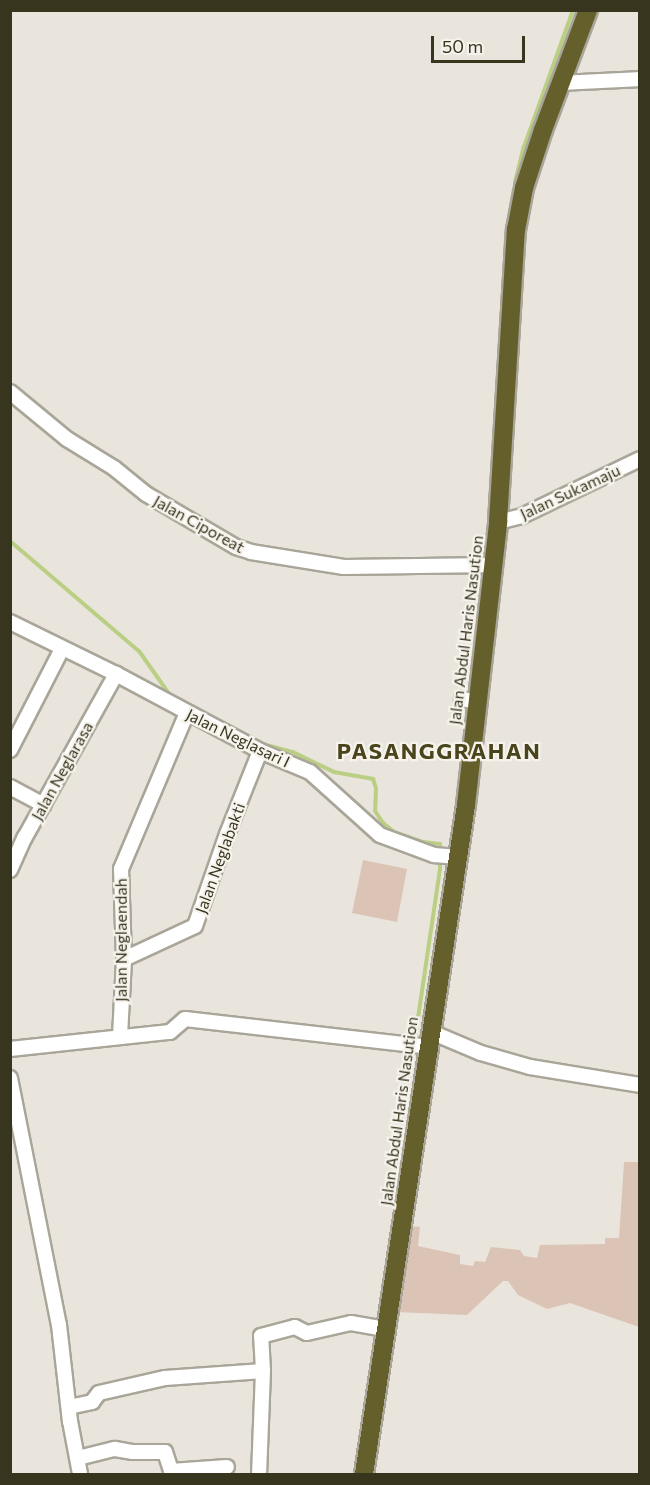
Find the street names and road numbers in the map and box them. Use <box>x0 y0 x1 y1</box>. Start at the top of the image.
street label: Jalan Sukamaju <box>517 460 623 524</box>
street label: Jalan Ciporeat <box>150 491 248 557</box>
street label: Jalan Abdul Haris Nasution <box>445 534 487 726</box>
street label: Jalan Neglasari I <box>183 705 293 771</box>
street label: Jalan Neglarasa <box>27 718 97 824</box>
street label: Jalan Neglabakti <box>191 800 249 916</box>
street label: Jalan Neglaendah <box>111 878 131 1002</box>
street label: Jalan Abdul Haris Nasution <box>376 1015 422 1207</box>

